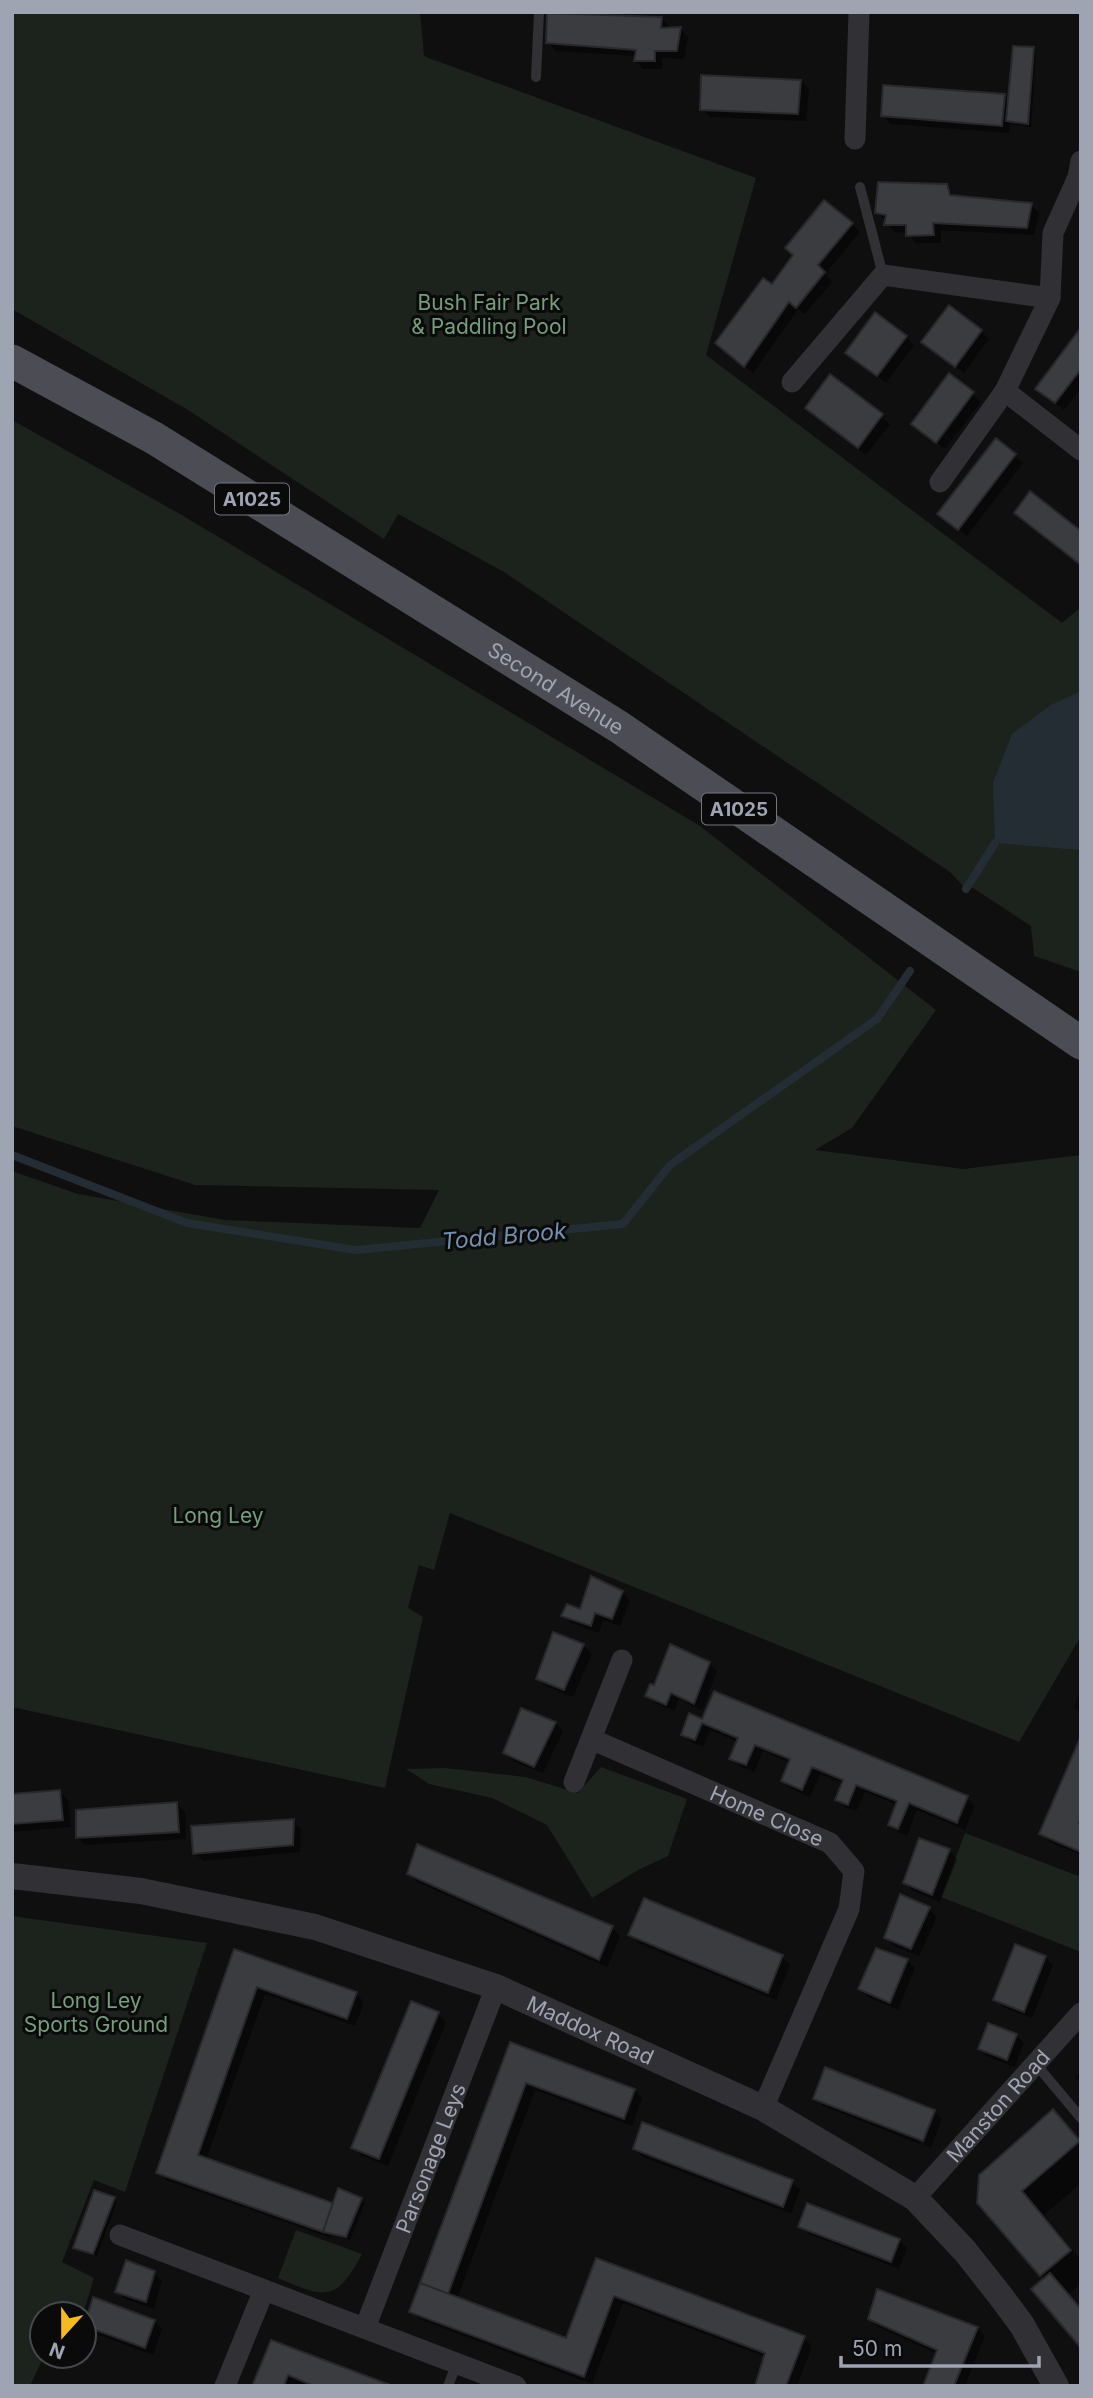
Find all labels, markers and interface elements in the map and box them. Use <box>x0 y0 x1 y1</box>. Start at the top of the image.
park label: Bush Fair Park & Paddling Pool <box>411 290 567 339</box>
road number: A1025 <box>215 484 289 514</box>
street label: Second Avenue <box>484 636 629 740</box>
road number: A1025 <box>702 794 776 824</box>
water label: Todd Brook <box>440 1217 568 1255</box>
park label: Long Ley <box>172 1503 264 1528</box>
street label: Home Close <box>707 1780 828 1851</box>
park label: Long Ley Sports Ground <box>24 1988 168 2037</box>
street label: Maddox Road <box>523 1990 658 2069</box>
street label: Manston Road <box>941 2044 1055 2167</box>
street label: Parsonage Leys <box>390 2080 470 2237</box>
north arrow <box>28 2300 98 2370</box>
scale bar <box>841 2324 1039 2368</box>
text: 50 m <box>852 2336 902 2361</box>
text: N <box>46 2337 68 2364</box>

